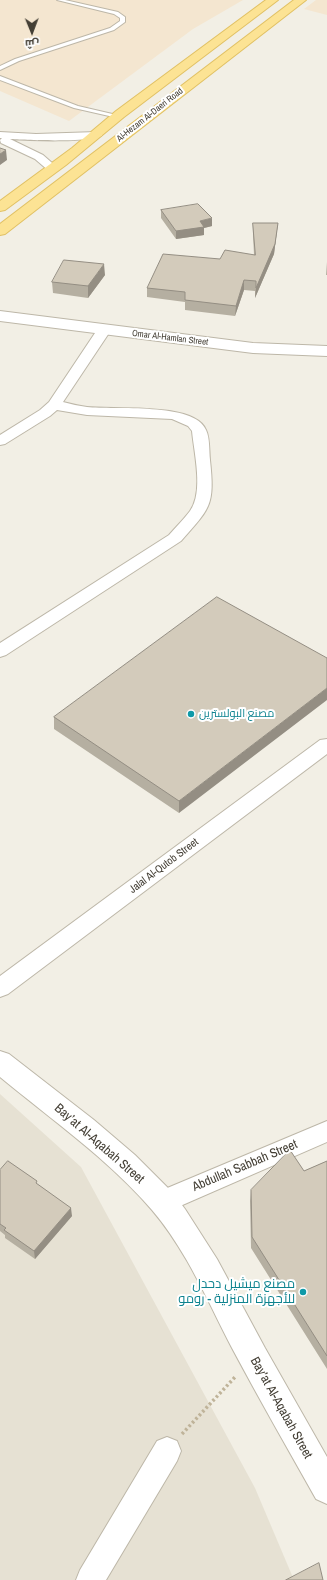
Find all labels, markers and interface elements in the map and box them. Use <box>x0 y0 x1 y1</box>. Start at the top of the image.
north arrow <box>12 12 52 52</box>
text: ش <box>25 37 39 51</box>
street label: Al-Hezam Al-Daeri Road <box>115 86 185 144</box>
street label: Omar Al-Hamlan Street <box>131 328 209 348</box>
place label: مصنع البولسترين <box>199 707 274 721</box>
marker: مصنع البولسترين <box>186 709 196 719</box>
street label: Jalal Al-Qutob Street <box>127 836 201 896</box>
street label: Bay’at Al-Aqabah Street <box>51 1101 147 1187</box>
street label: Abdullah Sabbah Street <box>190 1137 300 1195</box>
place label: مصنع ميشيل دحدل للأجهزة المنزلية - رومو <box>178 1277 295 1308</box>
marker: مصنع ميشيل دحدل للأجهزة المنزلية - رومو <box>298 1287 308 1297</box>
street label: Bay’at Al-Aqabah Street <box>247 1354 315 1462</box>

